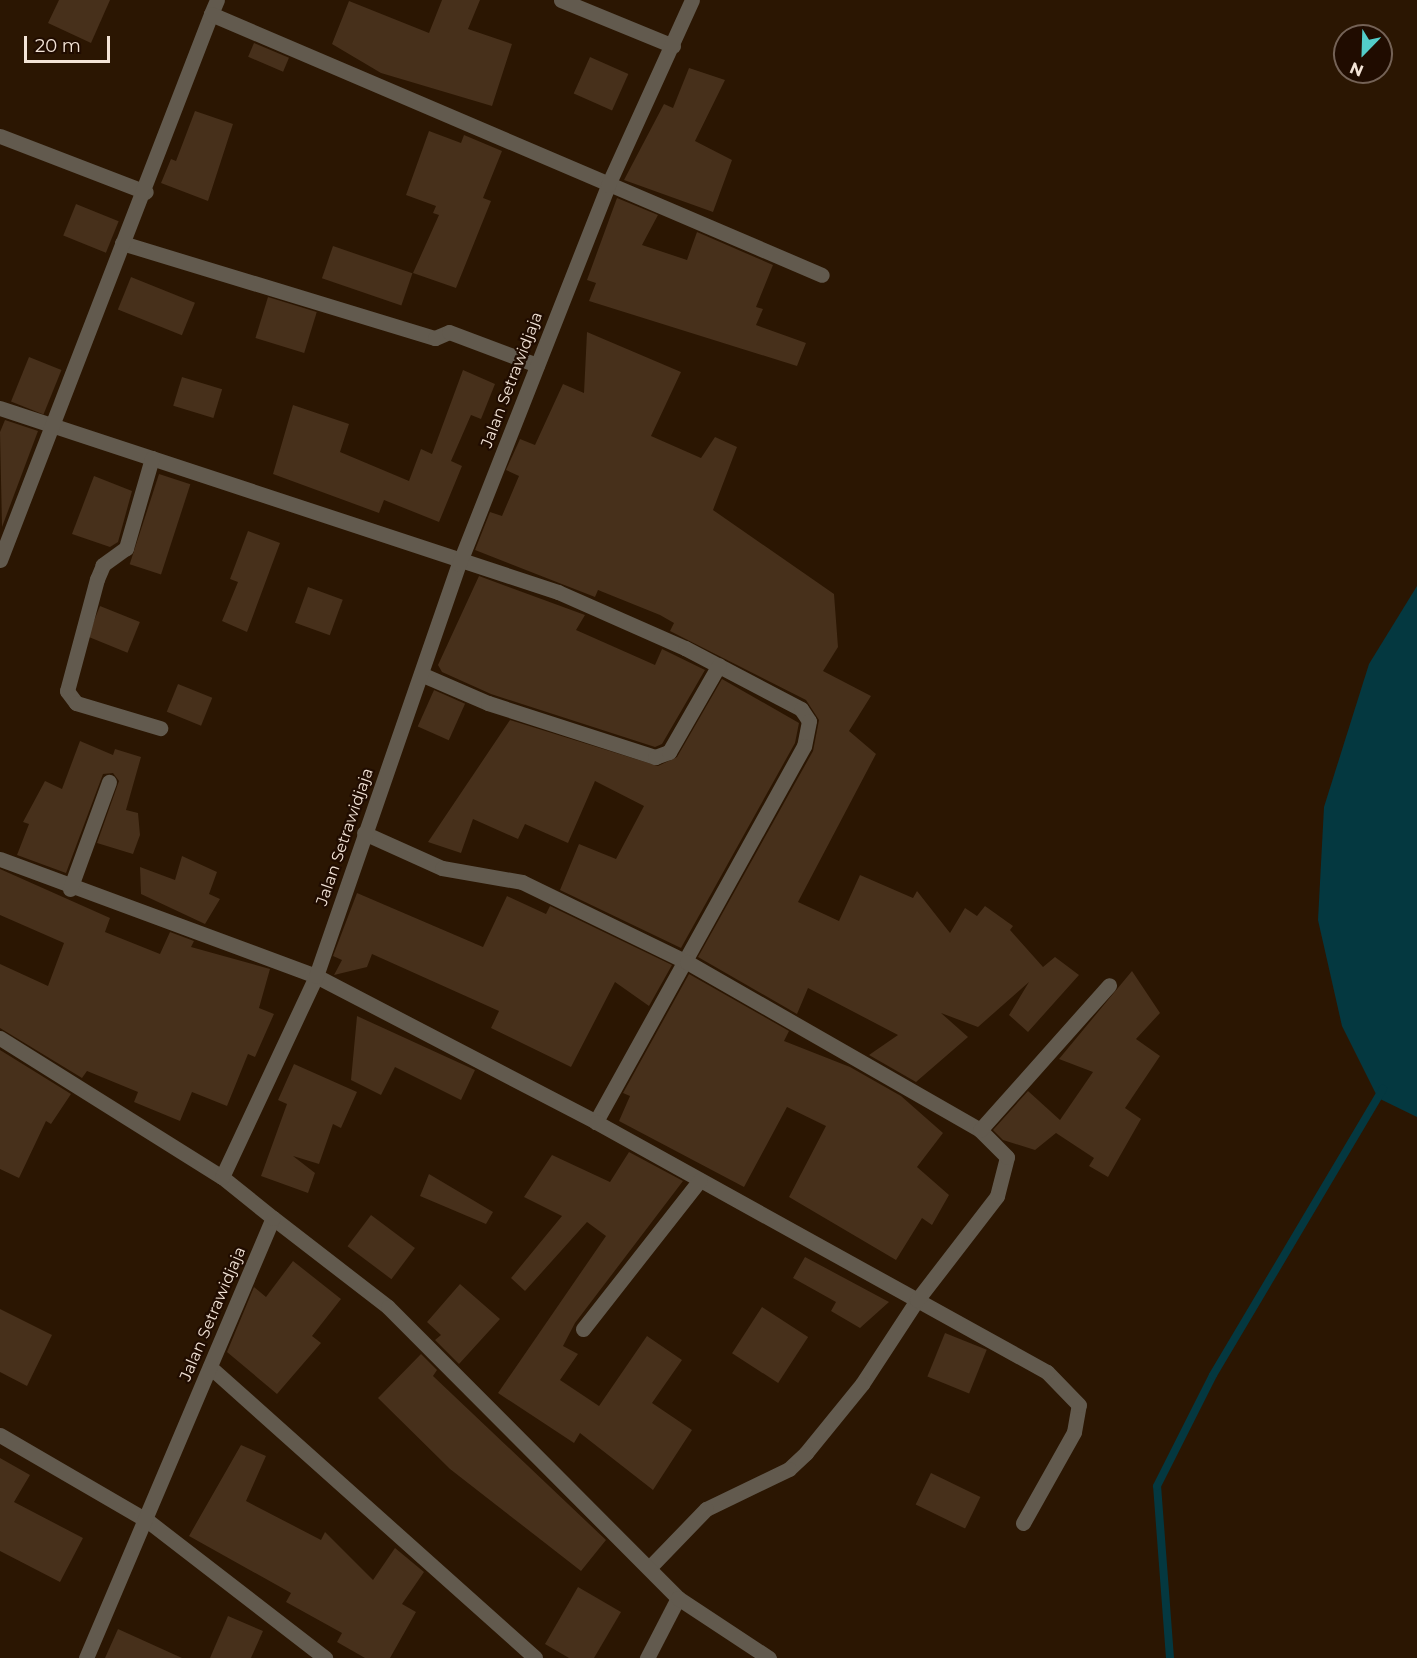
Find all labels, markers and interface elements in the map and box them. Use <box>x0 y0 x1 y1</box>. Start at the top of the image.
scale bar <box>27 24 112 62</box>
north arrow <box>1333 24 1393 84</box>
text: 20 m <box>35 35 81 57</box>
text: N <box>1347 58 1366 80</box>
street label: Jalan Setrawidjaja <box>477 309 547 451</box>
street label: Jalan Setrawidjaja <box>312 766 378 908</box>
street label: Jalan Setrawidjaja <box>176 1244 250 1384</box>

